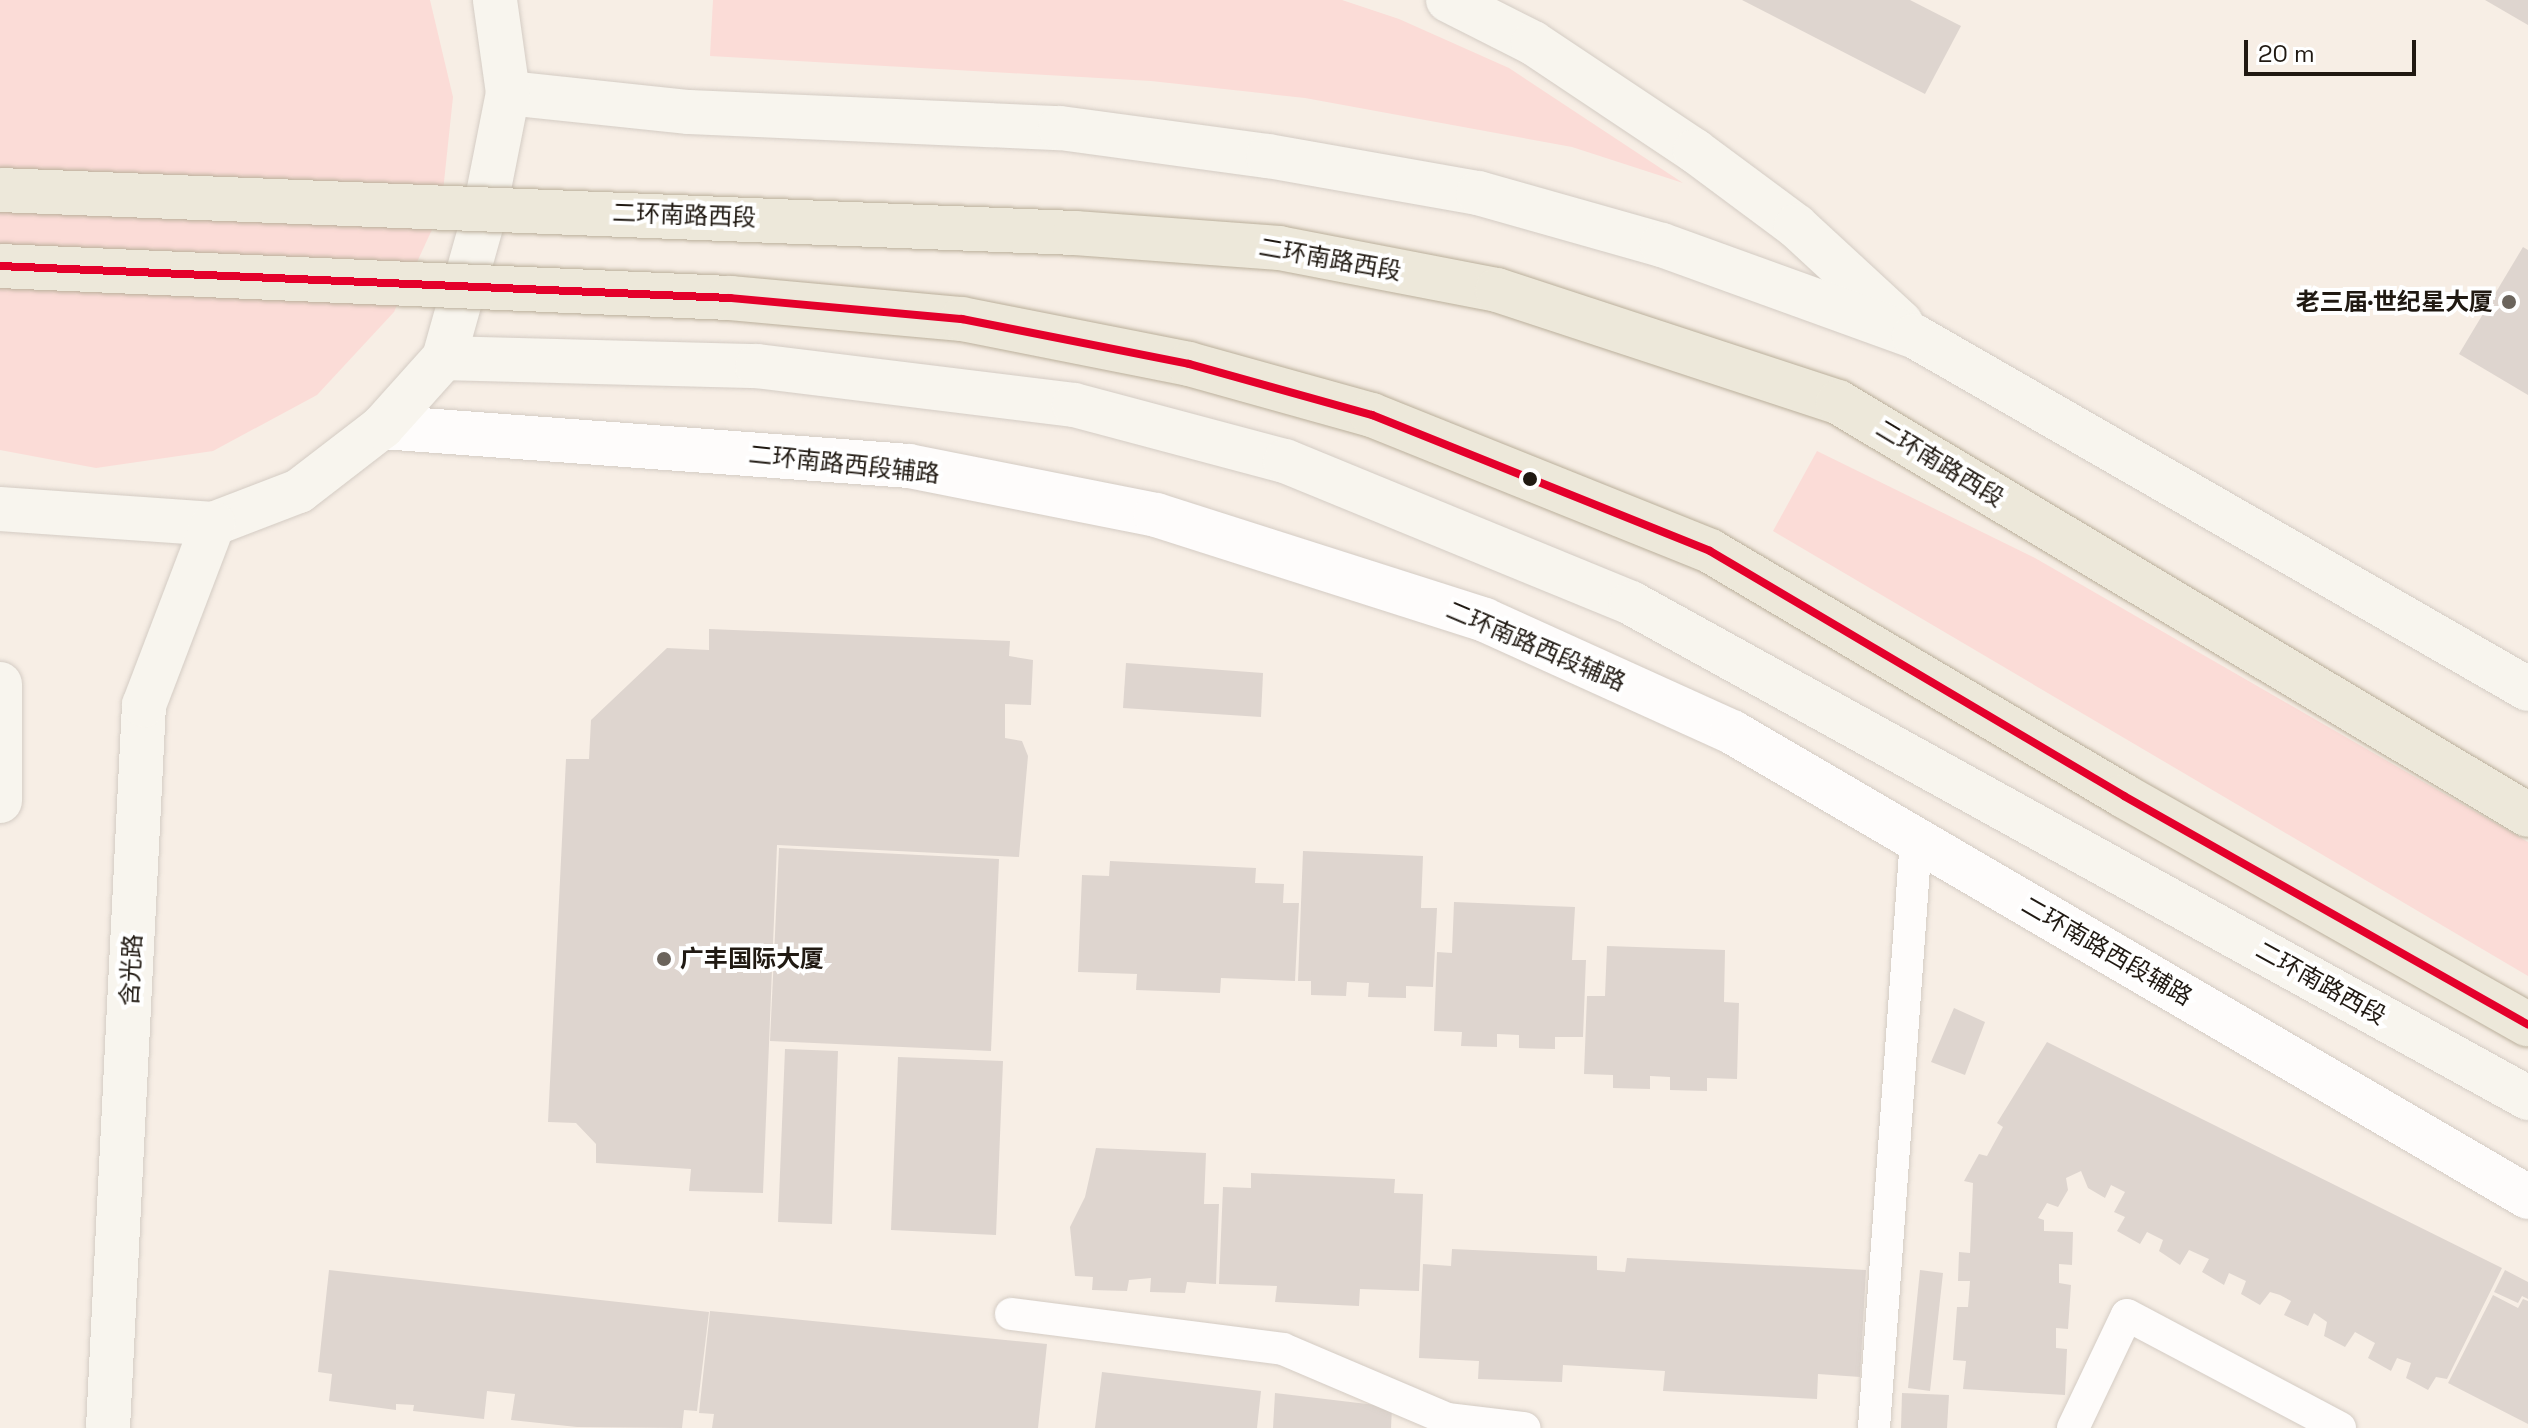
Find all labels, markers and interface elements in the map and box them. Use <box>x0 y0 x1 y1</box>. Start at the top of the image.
scale bar <box>2248 24 2420 74</box>
text: 20 m <box>2258 38 2315 69</box>
street label: 二环南路西段 <box>612 198 756 232</box>
street label: 二环南路西段 <box>1257 232 1403 286</box>
place label: 老三届·世纪星大厦 <box>2296 288 2493 316</box>
marker: 老三届·世纪星大厦 <box>2500 293 2518 311</box>
street label: 二环南路西段 <box>1871 414 2009 512</box>
street label: 二环南路西段辅路 <box>747 440 941 488</box>
unlabelled marker <box>1522 471 1538 487</box>
street label: 二环南路西段辅路 <box>1442 595 1630 697</box>
street label: 二环南路西段辅路 <box>2017 891 2197 1011</box>
street label: 含光路 <box>115 933 147 1007</box>
street label: 二环南路西段 <box>2251 935 2391 1031</box>
place label: 广丰国际大厦 <box>680 945 824 973</box>
marker: 广丰国际大厦 <box>655 950 673 968</box>

